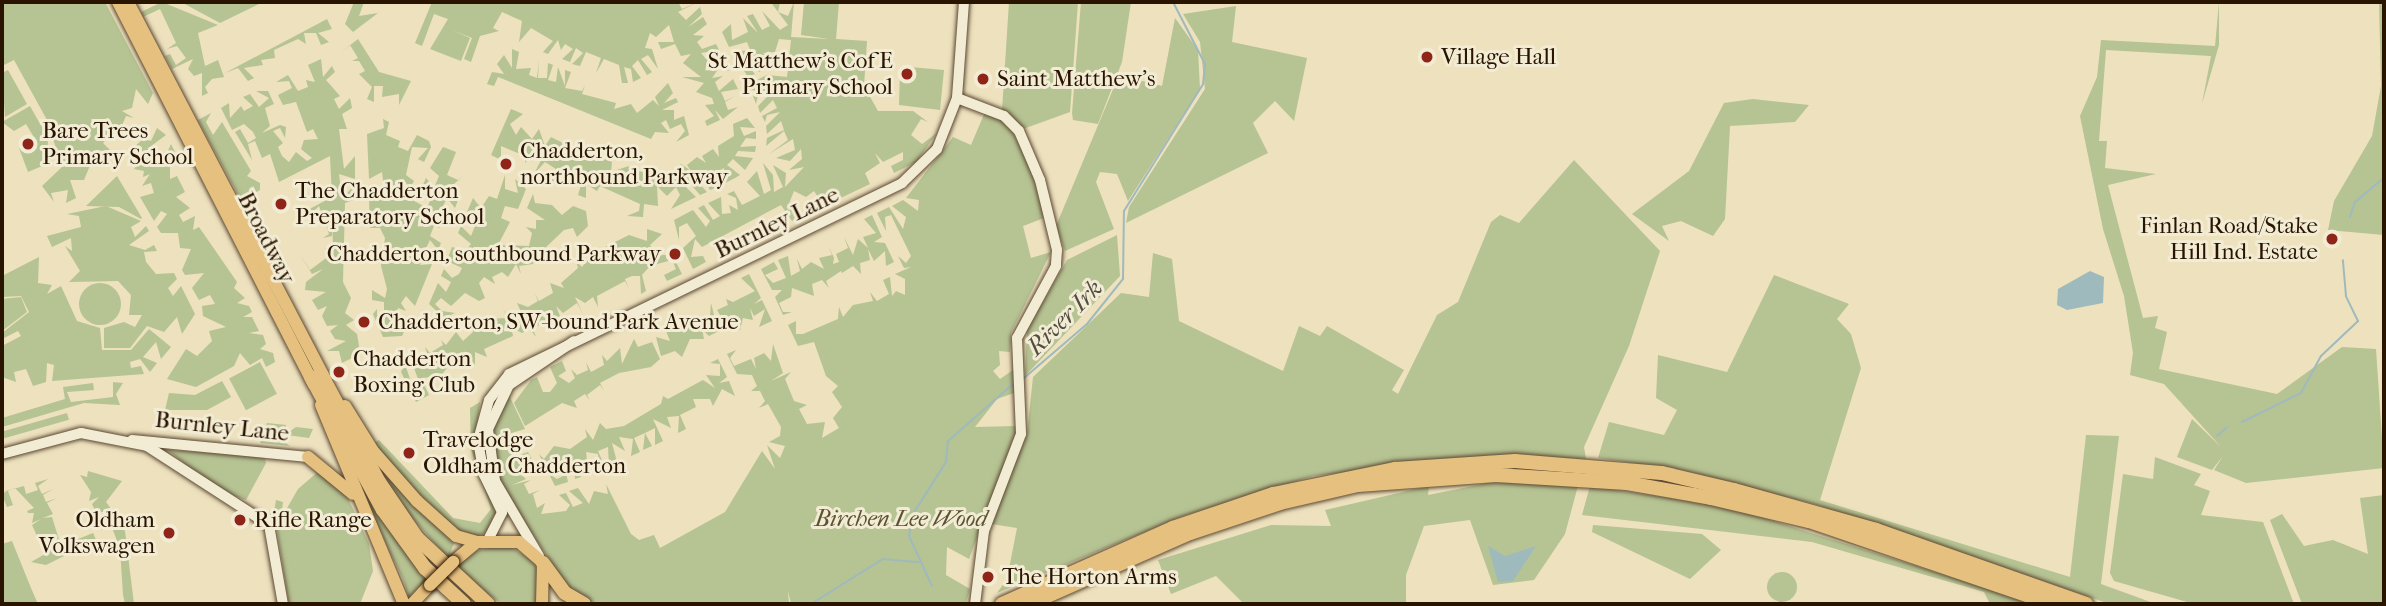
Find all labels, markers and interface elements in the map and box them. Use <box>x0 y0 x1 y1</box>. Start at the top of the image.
place label: Village Hall <box>1441 43 1556 71</box>
place label: St Matthew's CofE Primary School <box>708 47 893 101</box>
marker: Village Hall <box>1419 49 1435 65</box>
place label: Saint Matthew's <box>997 65 1155 93</box>
marker: St Matthew's CofE Primary School <box>899 66 915 82</box>
marker: Saint Matthew's <box>975 71 991 87</box>
place label: Bare Trees Primary School <box>42 117 193 171</box>
marker: Bare Trees Primary School <box>20 136 36 152</box>
place label: Chadderton, northbound Parkway <box>520 137 728 191</box>
marker: Chadderton, northbound Parkway <box>498 156 514 172</box>
place label: The Chadderton Preparatory School <box>295 177 484 231</box>
street label: Burnley Lane <box>710 181 844 265</box>
street label: Broadway <box>231 188 301 288</box>
marker: The Chadderton Preparatory School <box>273 196 289 212</box>
place label: Finlan Road/Stake Hill Ind. Estate <box>2140 212 2318 266</box>
marker: Finlan Road/Stake Hill Ind. Estate <box>2324 231 2340 247</box>
place label: Chadderton, southbound Parkway <box>327 240 661 268</box>
marker: Chadderton, southbound Parkway <box>667 246 683 262</box>
water label: River Irk <box>1021 274 1109 362</box>
place label: Chadderton, SW-bound Park Avenue <box>378 308 739 336</box>
marker: Chadderton, SW-bound Park Avenue <box>356 314 372 330</box>
place label: Chadderton Boxing Club <box>353 345 475 399</box>
marker: Chadderton Boxing Club <box>331 364 347 380</box>
street label: Burnley Lane <box>154 406 290 448</box>
place label: Travelodge Oldham Chadderton <box>423 426 626 480</box>
marker: Travelodge Oldham Chadderton <box>401 445 417 461</box>
park label: Birchen Lee Wood <box>815 505 987 533</box>
place label: Oldham Volkswagen <box>39 506 155 560</box>
place label: Rifle Range <box>254 506 372 534</box>
marker: Rifle Range <box>232 512 248 528</box>
marker: Oldham Volkswagen <box>161 525 177 541</box>
place label: The Horton Arms <box>1002 563 1177 591</box>
marker: The Horton Arms <box>980 569 996 585</box>

